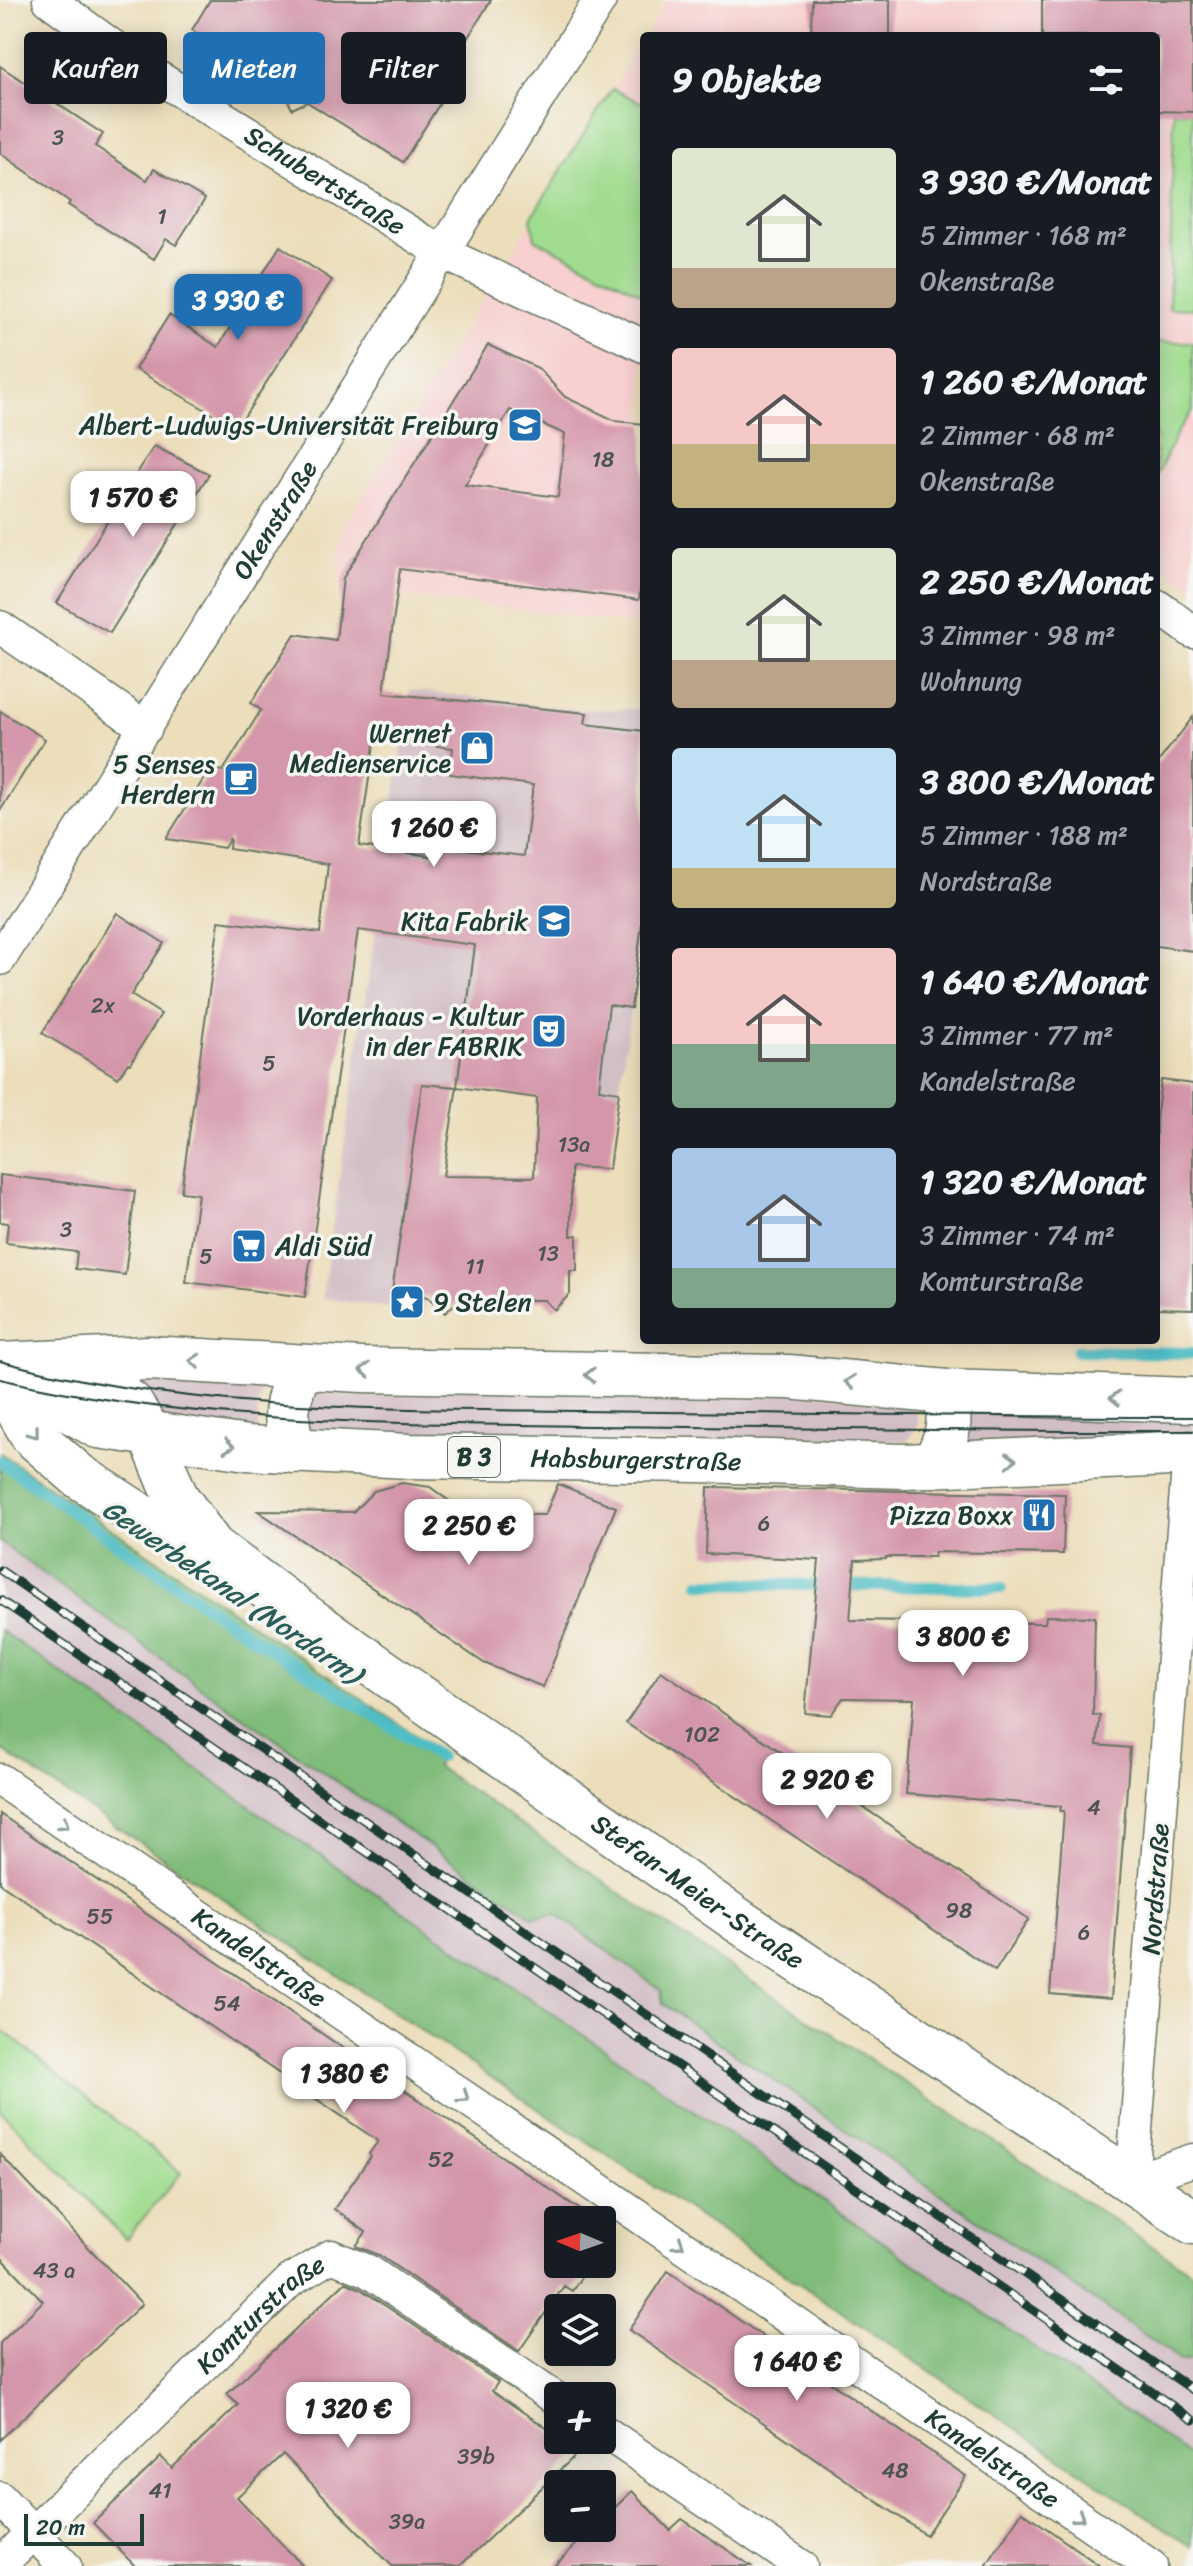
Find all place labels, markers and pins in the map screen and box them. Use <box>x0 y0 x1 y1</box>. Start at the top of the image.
pin: 3 930 € <box>164 274 312 342</box>
place label: Albert-Ludwigs-Universität Freiburg <box>78 402 499 448</box>
school or university icon: Albert-Ludwigs-Universität Freiburg <box>506 406 544 444</box>
pin: 1 570 € <box>59 471 207 539</box>
place label: Wernet Medienservice <box>290 710 453 786</box>
shop icon: Wernet Medienservice <box>458 729 496 767</box>
place label: 5 Senses Herdern <box>113 741 215 817</box>
cafe icon: 5 Senses Herdern <box>222 760 260 798</box>
pin: 1 260 € <box>360 801 508 869</box>
place label: Kita Fabrik <box>401 898 528 944</box>
school or university icon: Kita Fabrik <box>535 902 573 940</box>
place label: Vorderhaus - Kultur in der FABRIK <box>297 993 524 1069</box>
theatre icon: Vorderhaus - Kultur in der FABRIK <box>530 1012 568 1050</box>
place label: Aldi Süd <box>274 1223 373 1269</box>
supermarket icon: Aldi Süd <box>230 1227 268 1265</box>
place label: 9 Stelen <box>433 1279 532 1325</box>
place icon: 9 Stelen <box>388 1283 426 1321</box>
place label: Pizza Boxx <box>889 1492 1014 1538</box>
restaurant icon: Pizza Boxx <box>1020 1496 1058 1534</box>
pin: 2 250 € <box>395 1499 543 1567</box>
pin: 3 800 € <box>889 1610 1037 1678</box>
pin: 2 920 € <box>753 1753 901 1821</box>
pin: 1 380 € <box>270 2047 418 2115</box>
pin: 1 640 € <box>723 2335 871 2403</box>
pin: 1 320 € <box>274 2382 422 2450</box>

